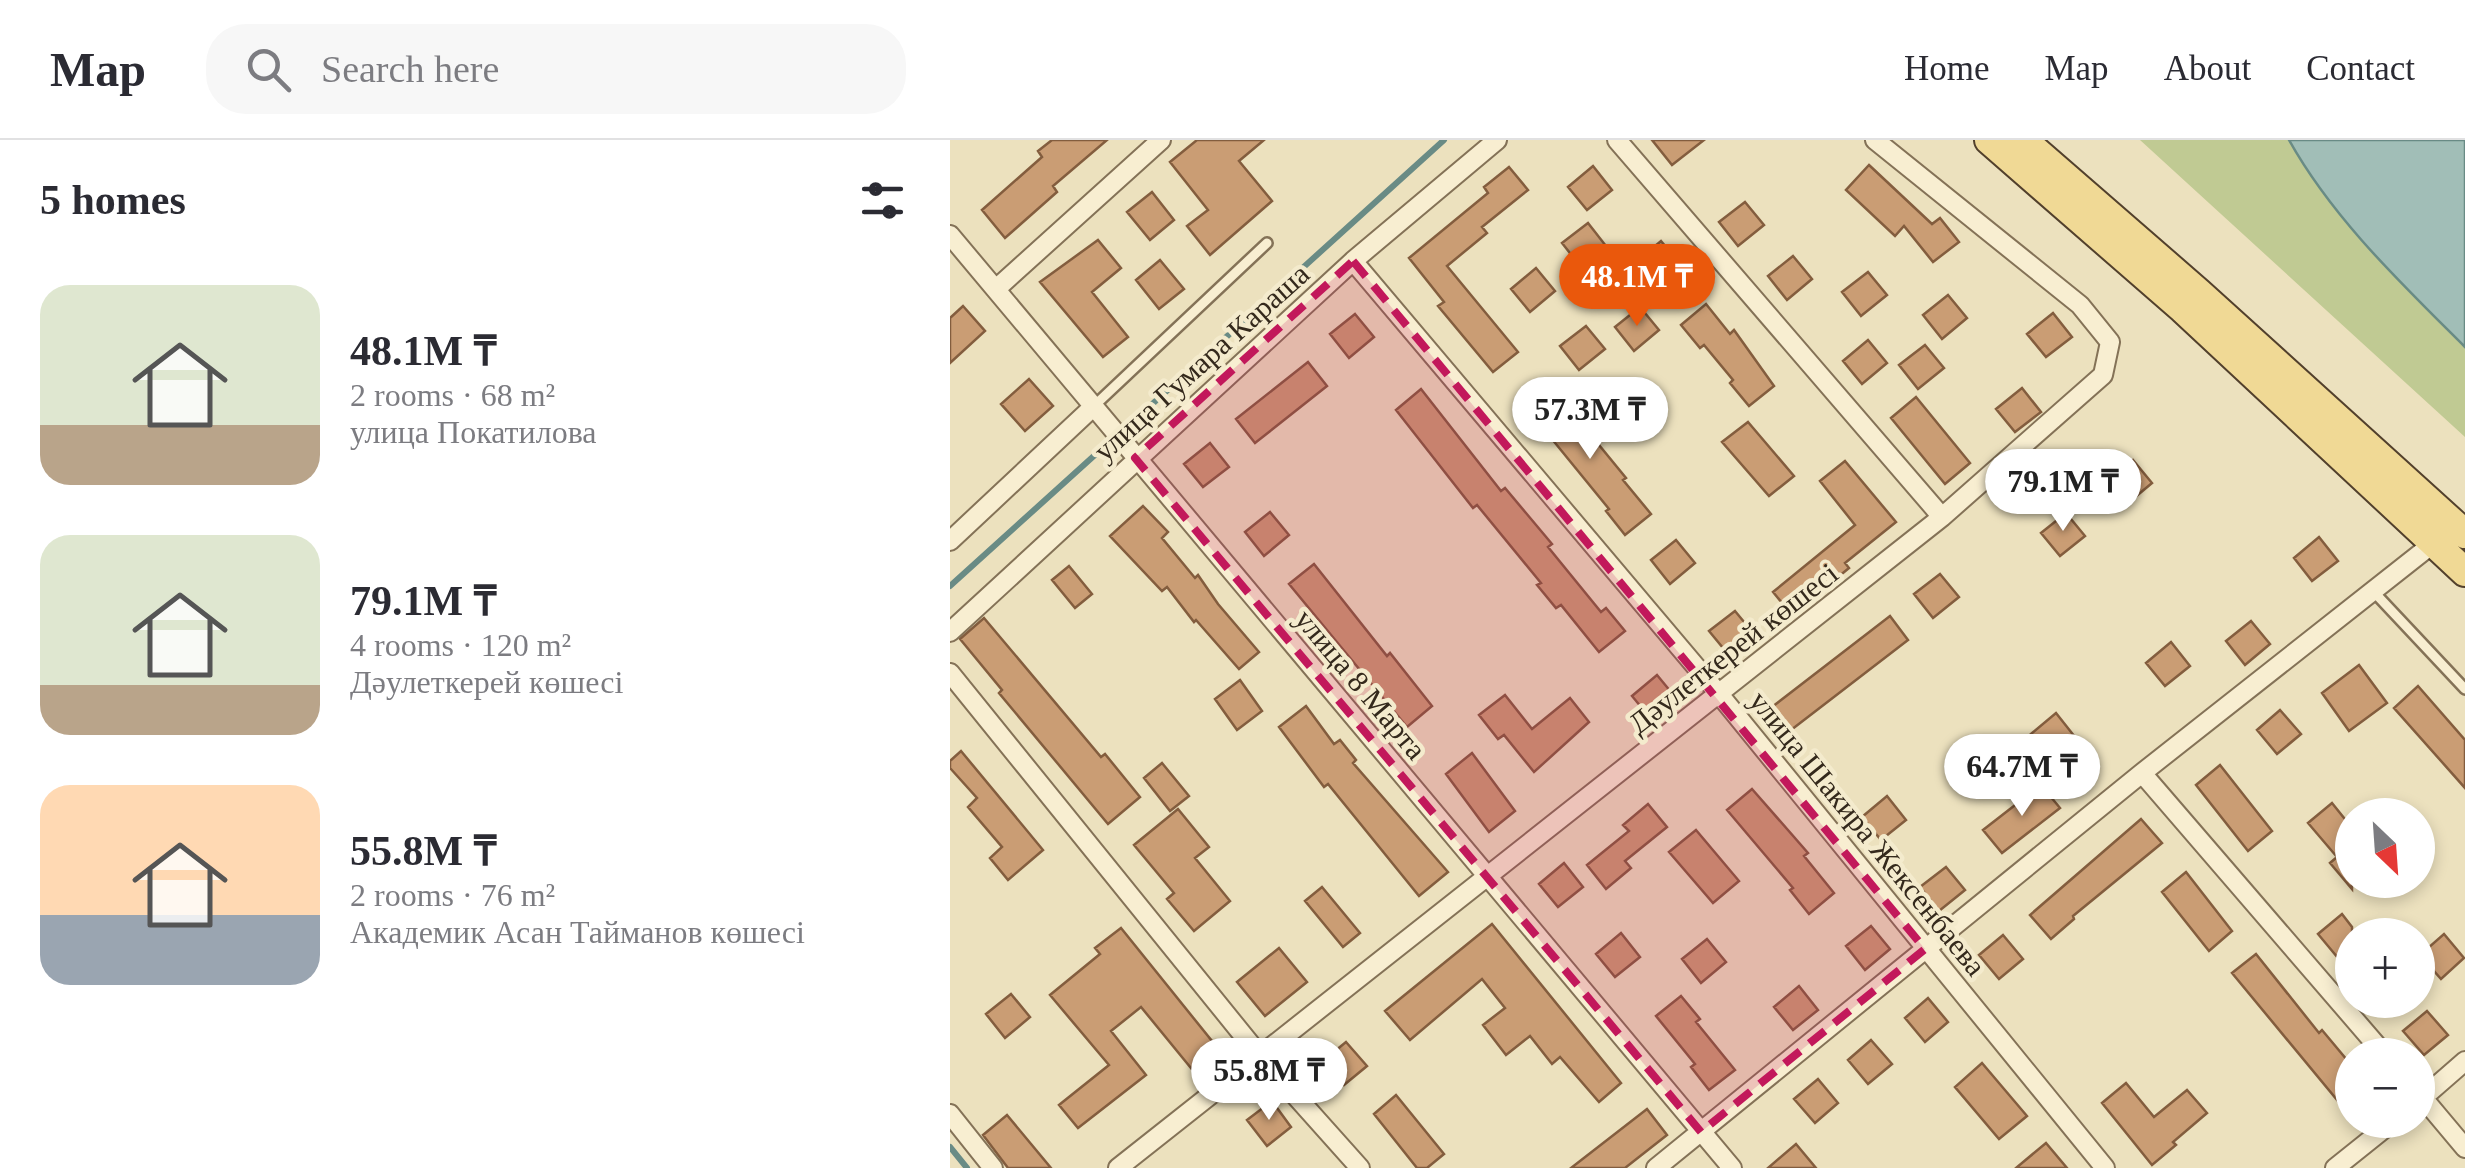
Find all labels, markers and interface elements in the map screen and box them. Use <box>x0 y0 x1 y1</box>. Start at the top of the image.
search box <box>206 24 906 114</box>
icon: search <box>241 42 296 97</box>
text: Map <box>50 43 146 96</box>
text: Search here <box>321 48 499 90</box>
text: Home <box>1904 49 1989 88</box>
text: Map <box>2044 49 2109 88</box>
text: About <box>2164 49 2251 88</box>
text: Contact <box>2306 49 2415 88</box>
icon: filters <box>855 173 910 228</box>
text: 5 homes <box>40 177 186 223</box>
pin: 48.1M ₸ <box>1545 244 1729 329</box>
street label: улица Гумара Караша <box>1087 257 1315 467</box>
text: 48.1M ₸ <box>1581 258 1693 294</box>
icon: home <box>120 325 240 445</box>
text: 48.1M ₸ <box>350 328 497 374</box>
text: 2 rooms · 68 m² <box>350 377 555 413</box>
pin: 57.3M ₸ <box>1498 377 1682 462</box>
text: 57.3M ₸ <box>1534 391 1646 427</box>
text: улица Покатилова <box>350 414 597 450</box>
pin: 79.1M ₸ <box>1971 449 2155 534</box>
text: 79.1M ₸ <box>2007 463 2119 499</box>
street label: Дәулеткерей көшесі <box>1622 556 1844 740</box>
icon: home <box>120 575 240 695</box>
text: 79.1M ₸ <box>350 578 497 624</box>
street label: улица 8 Марта <box>1289 602 1433 766</box>
text: 4 rooms · 120 m² <box>350 627 571 663</box>
text: Дәулеткерей көшесі <box>350 664 623 700</box>
street label: улица Шакира Жексенбаева <box>1743 684 1993 982</box>
pin: 64.7M ₸ <box>1930 734 2114 819</box>
text: 64.7M ₸ <box>1966 748 2078 784</box>
north arrow <box>2335 798 2435 898</box>
map controls <box>2335 798 2435 1138</box>
icon: home <box>120 825 240 945</box>
text: 55.8M ₸ <box>350 828 497 874</box>
text: 2 rooms · 76 m² <box>350 877 555 913</box>
text: Академик Асан Тайманов көшесі <box>350 914 805 950</box>
button: + <box>2335 918 2435 1018</box>
pin: 55.8M ₸ <box>1177 1038 1361 1123</box>
button: − <box>2335 1038 2435 1138</box>
text: 55.8M ₸ <box>1213 1052 1325 1088</box>

